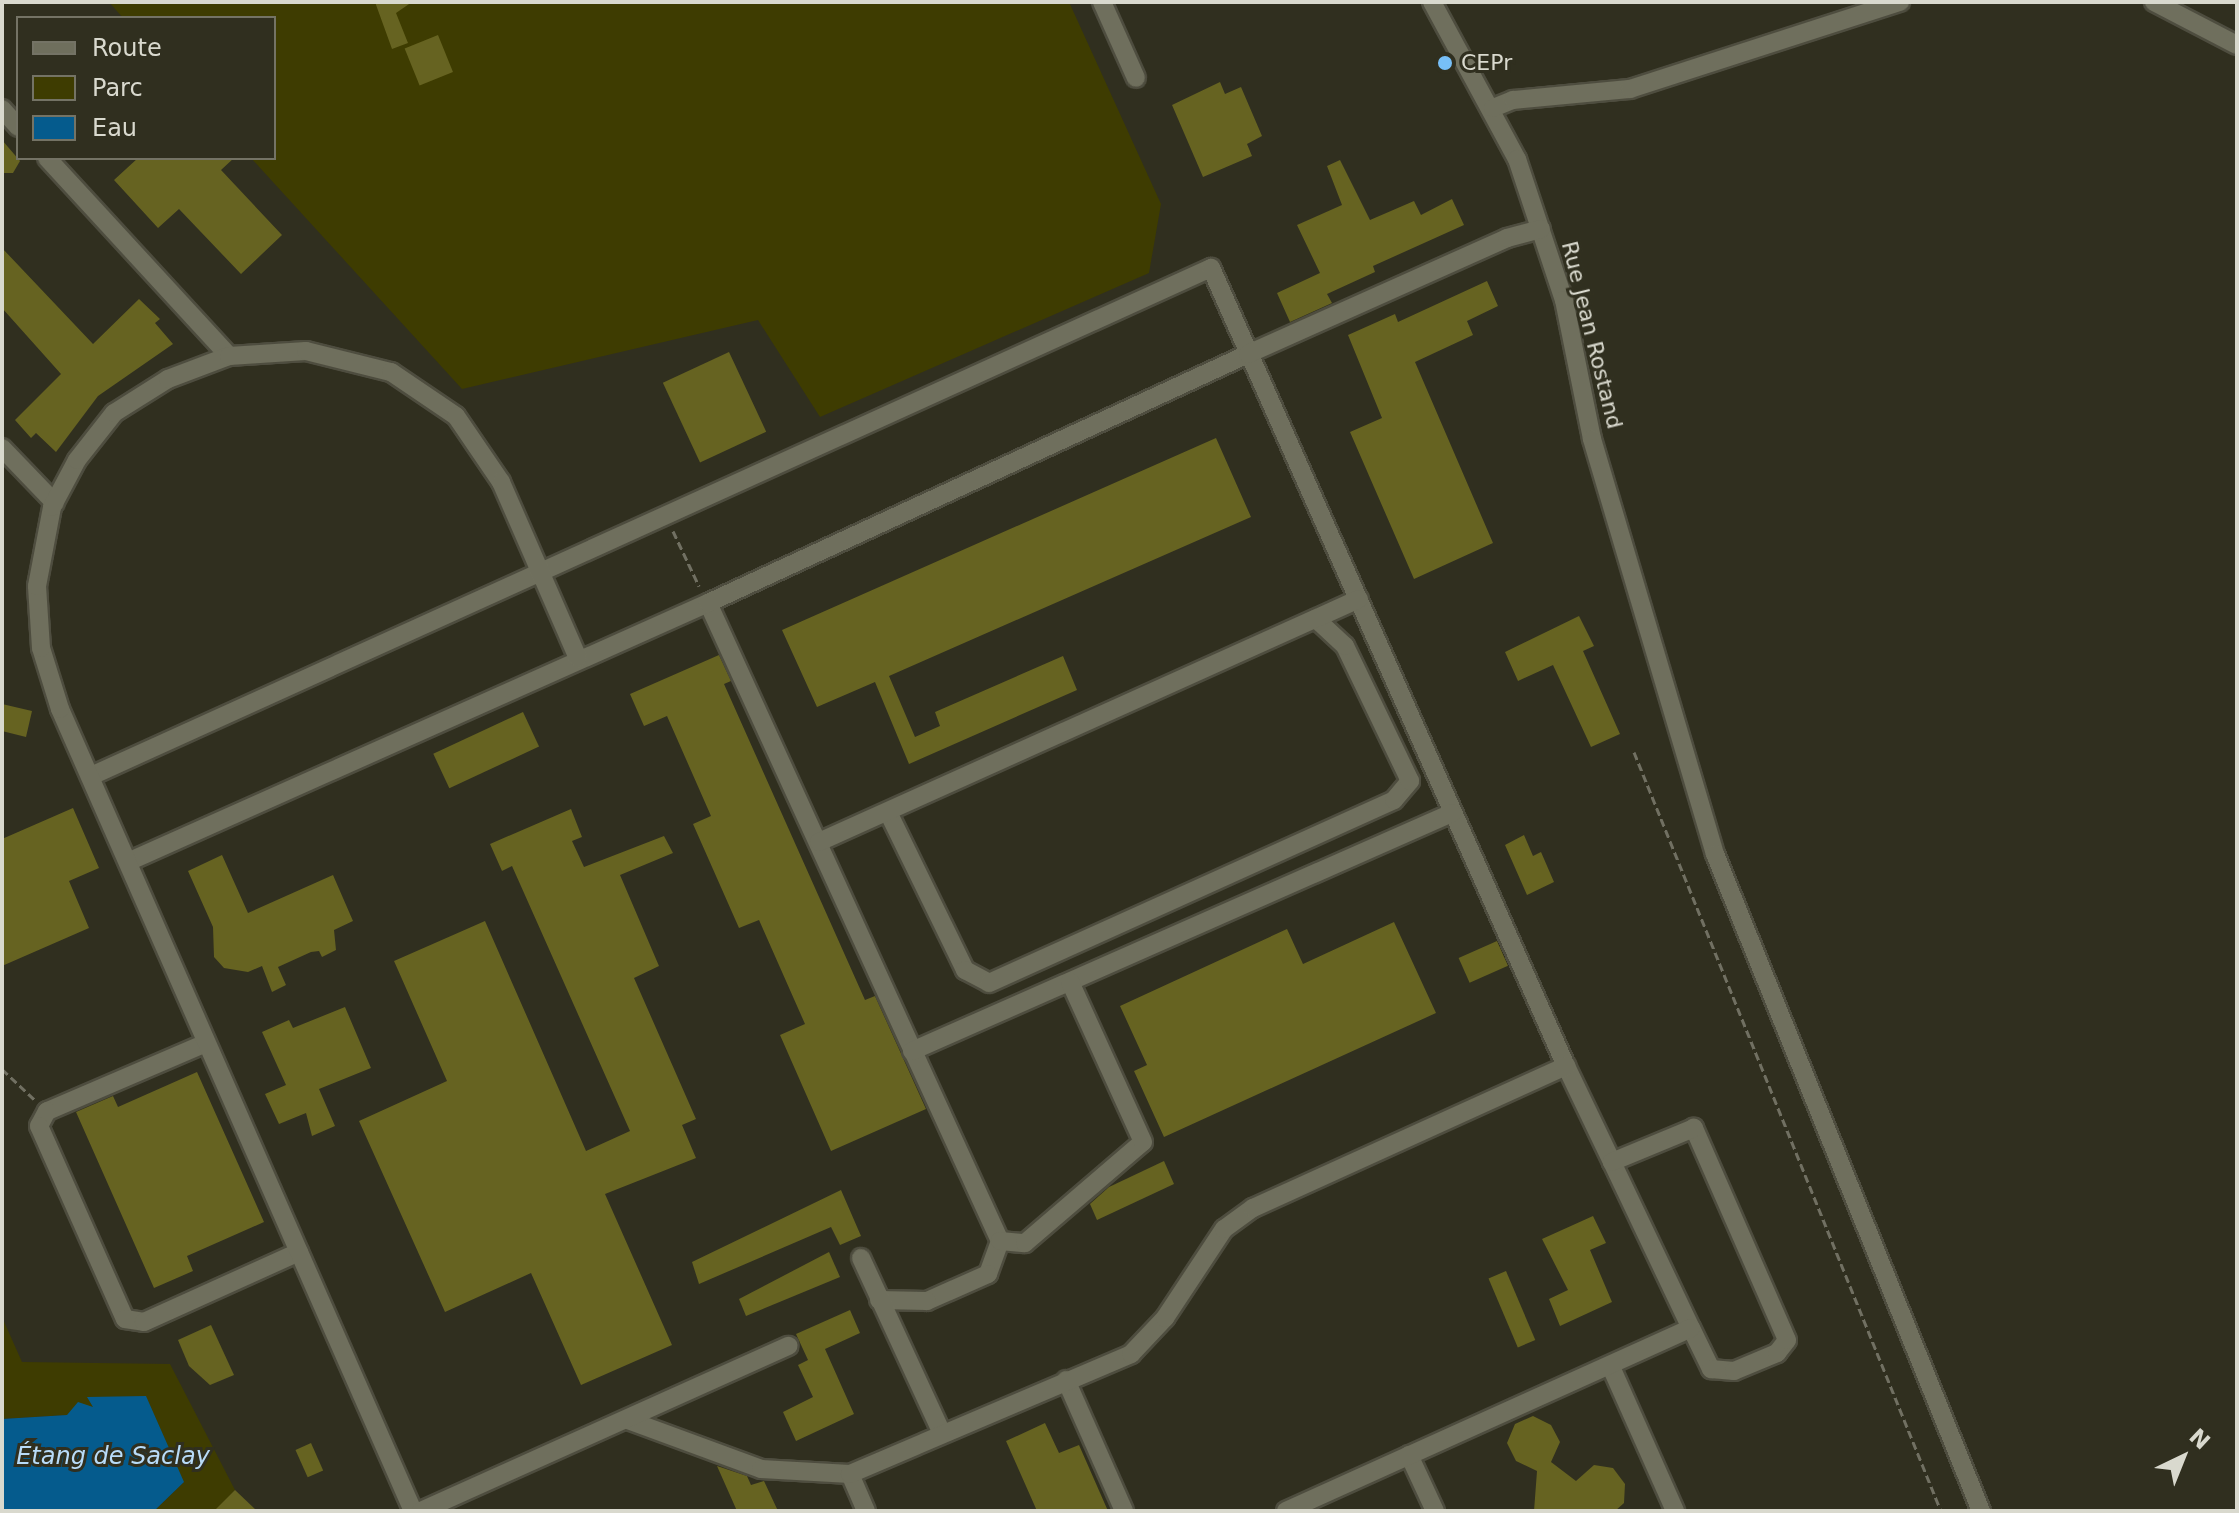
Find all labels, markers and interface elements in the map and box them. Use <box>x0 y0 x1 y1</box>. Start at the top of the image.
legend <box>16 16 276 160</box>
text: Route <box>92 34 162 62</box>
place label: CEPr <box>1461 50 1512 76</box>
marker: CEPr <box>1436 54 1454 72</box>
text: Parc <box>92 74 143 102</box>
text: Eau <box>92 114 137 142</box>
street label: Rue Jean Rostand <box>1556 238 1628 432</box>
north arrow <box>2143 1417 2223 1497</box>
text: N <box>2184 1424 2215 1455</box>
water label: Étang de Saclay <box>16 1443 210 1471</box>

